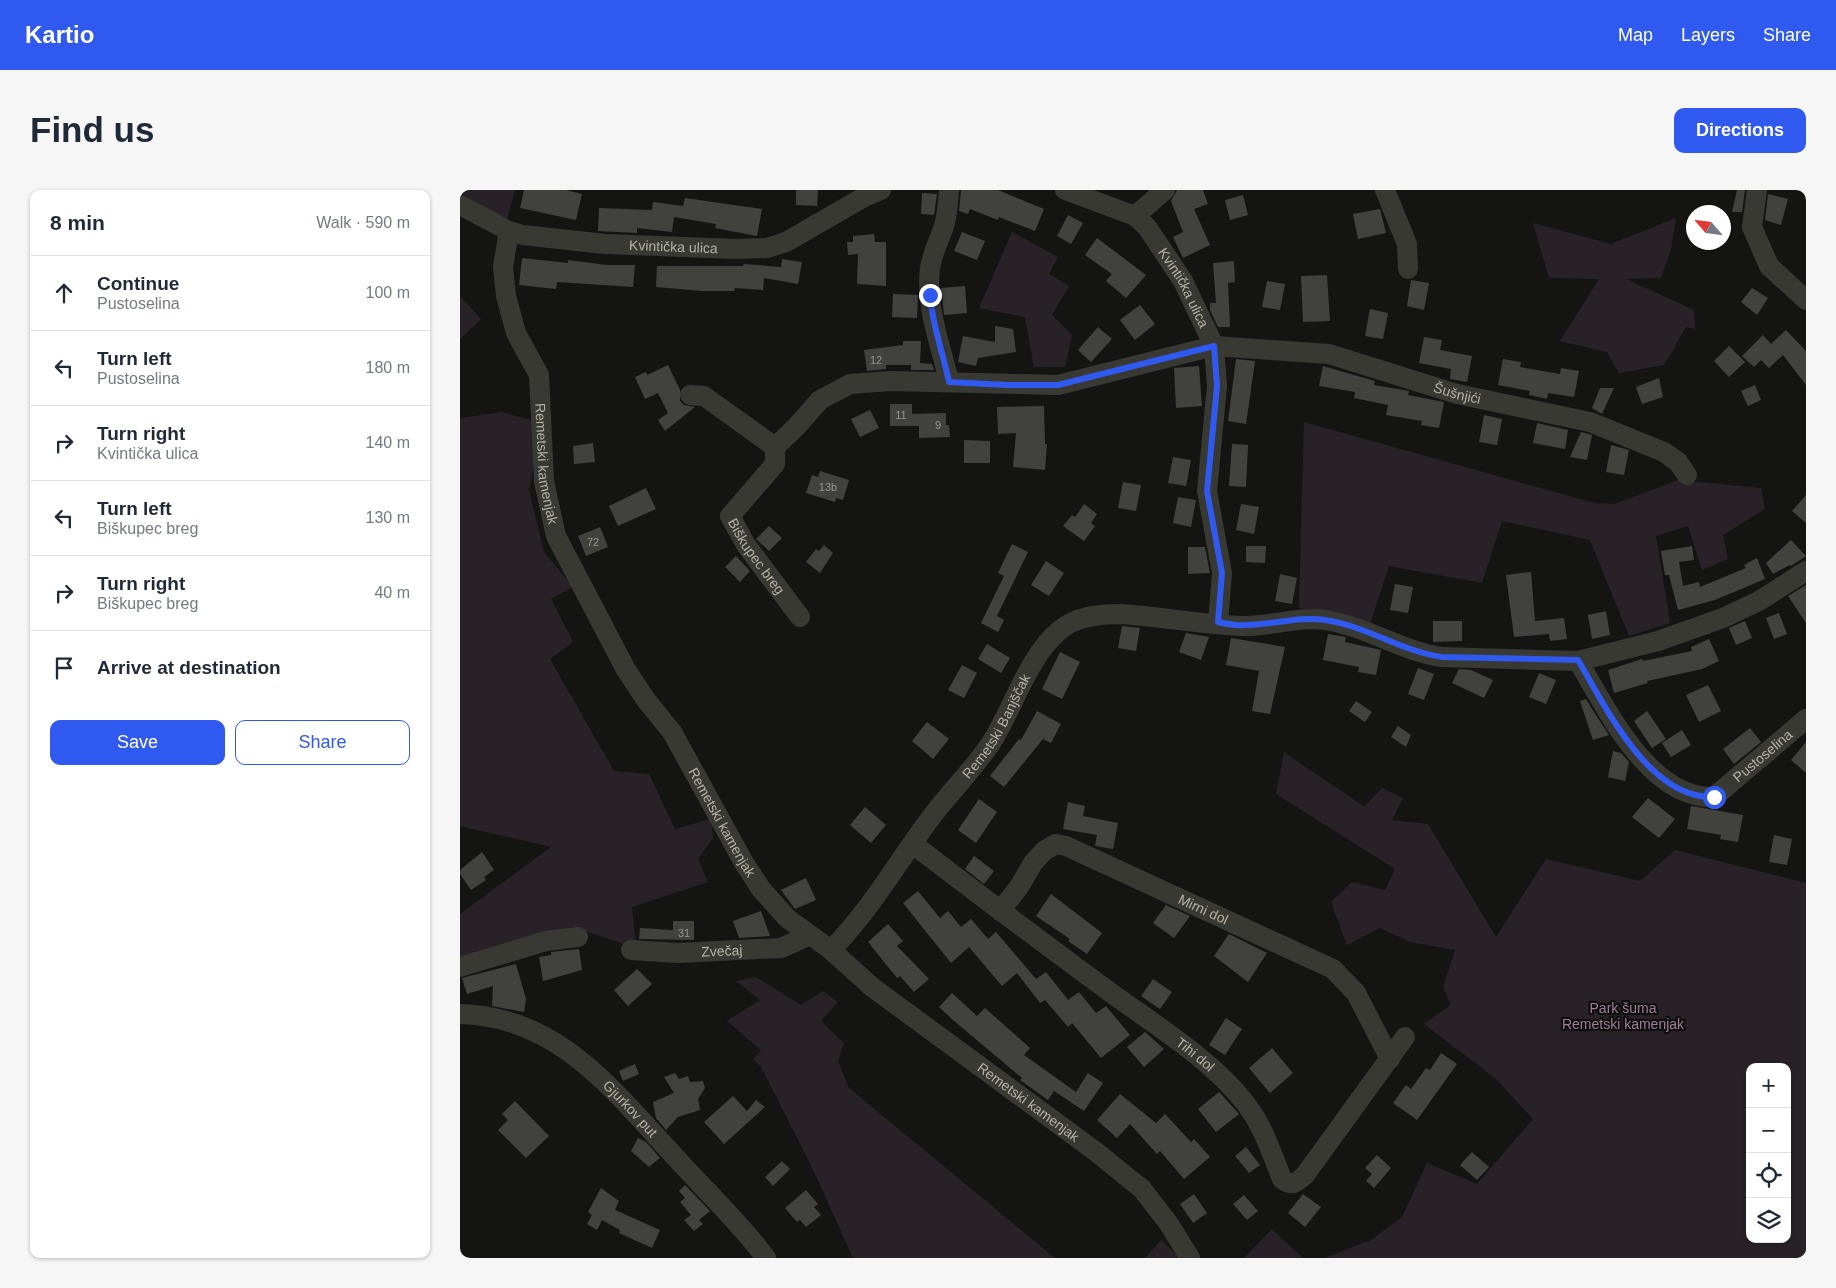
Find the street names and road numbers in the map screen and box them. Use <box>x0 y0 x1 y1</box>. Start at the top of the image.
street label: Kvintička ulica <box>629 237 718 256</box>
street label: Kvintička ulica <box>1155 245 1212 330</box>
street label: Šušnjići <box>1432 379 1482 407</box>
street label: Remetski kamenjak <box>532 403 561 527</box>
street label: Biškupec breg <box>725 515 788 597</box>
street label: Remetski Banjščak <box>959 670 1034 782</box>
street label: Pustoselina <box>1730 726 1796 785</box>
street label: Remetski kamenjak <box>685 765 760 881</box>
street label: Mirni dol <box>1176 891 1231 928</box>
street label: Zvečaj <box>701 942 743 960</box>
street label: Tihi dol <box>1173 1034 1218 1075</box>
street label: Remetski kamenjak <box>974 1059 1083 1145</box>
street label: Gjurkov put <box>600 1077 661 1140</box>

